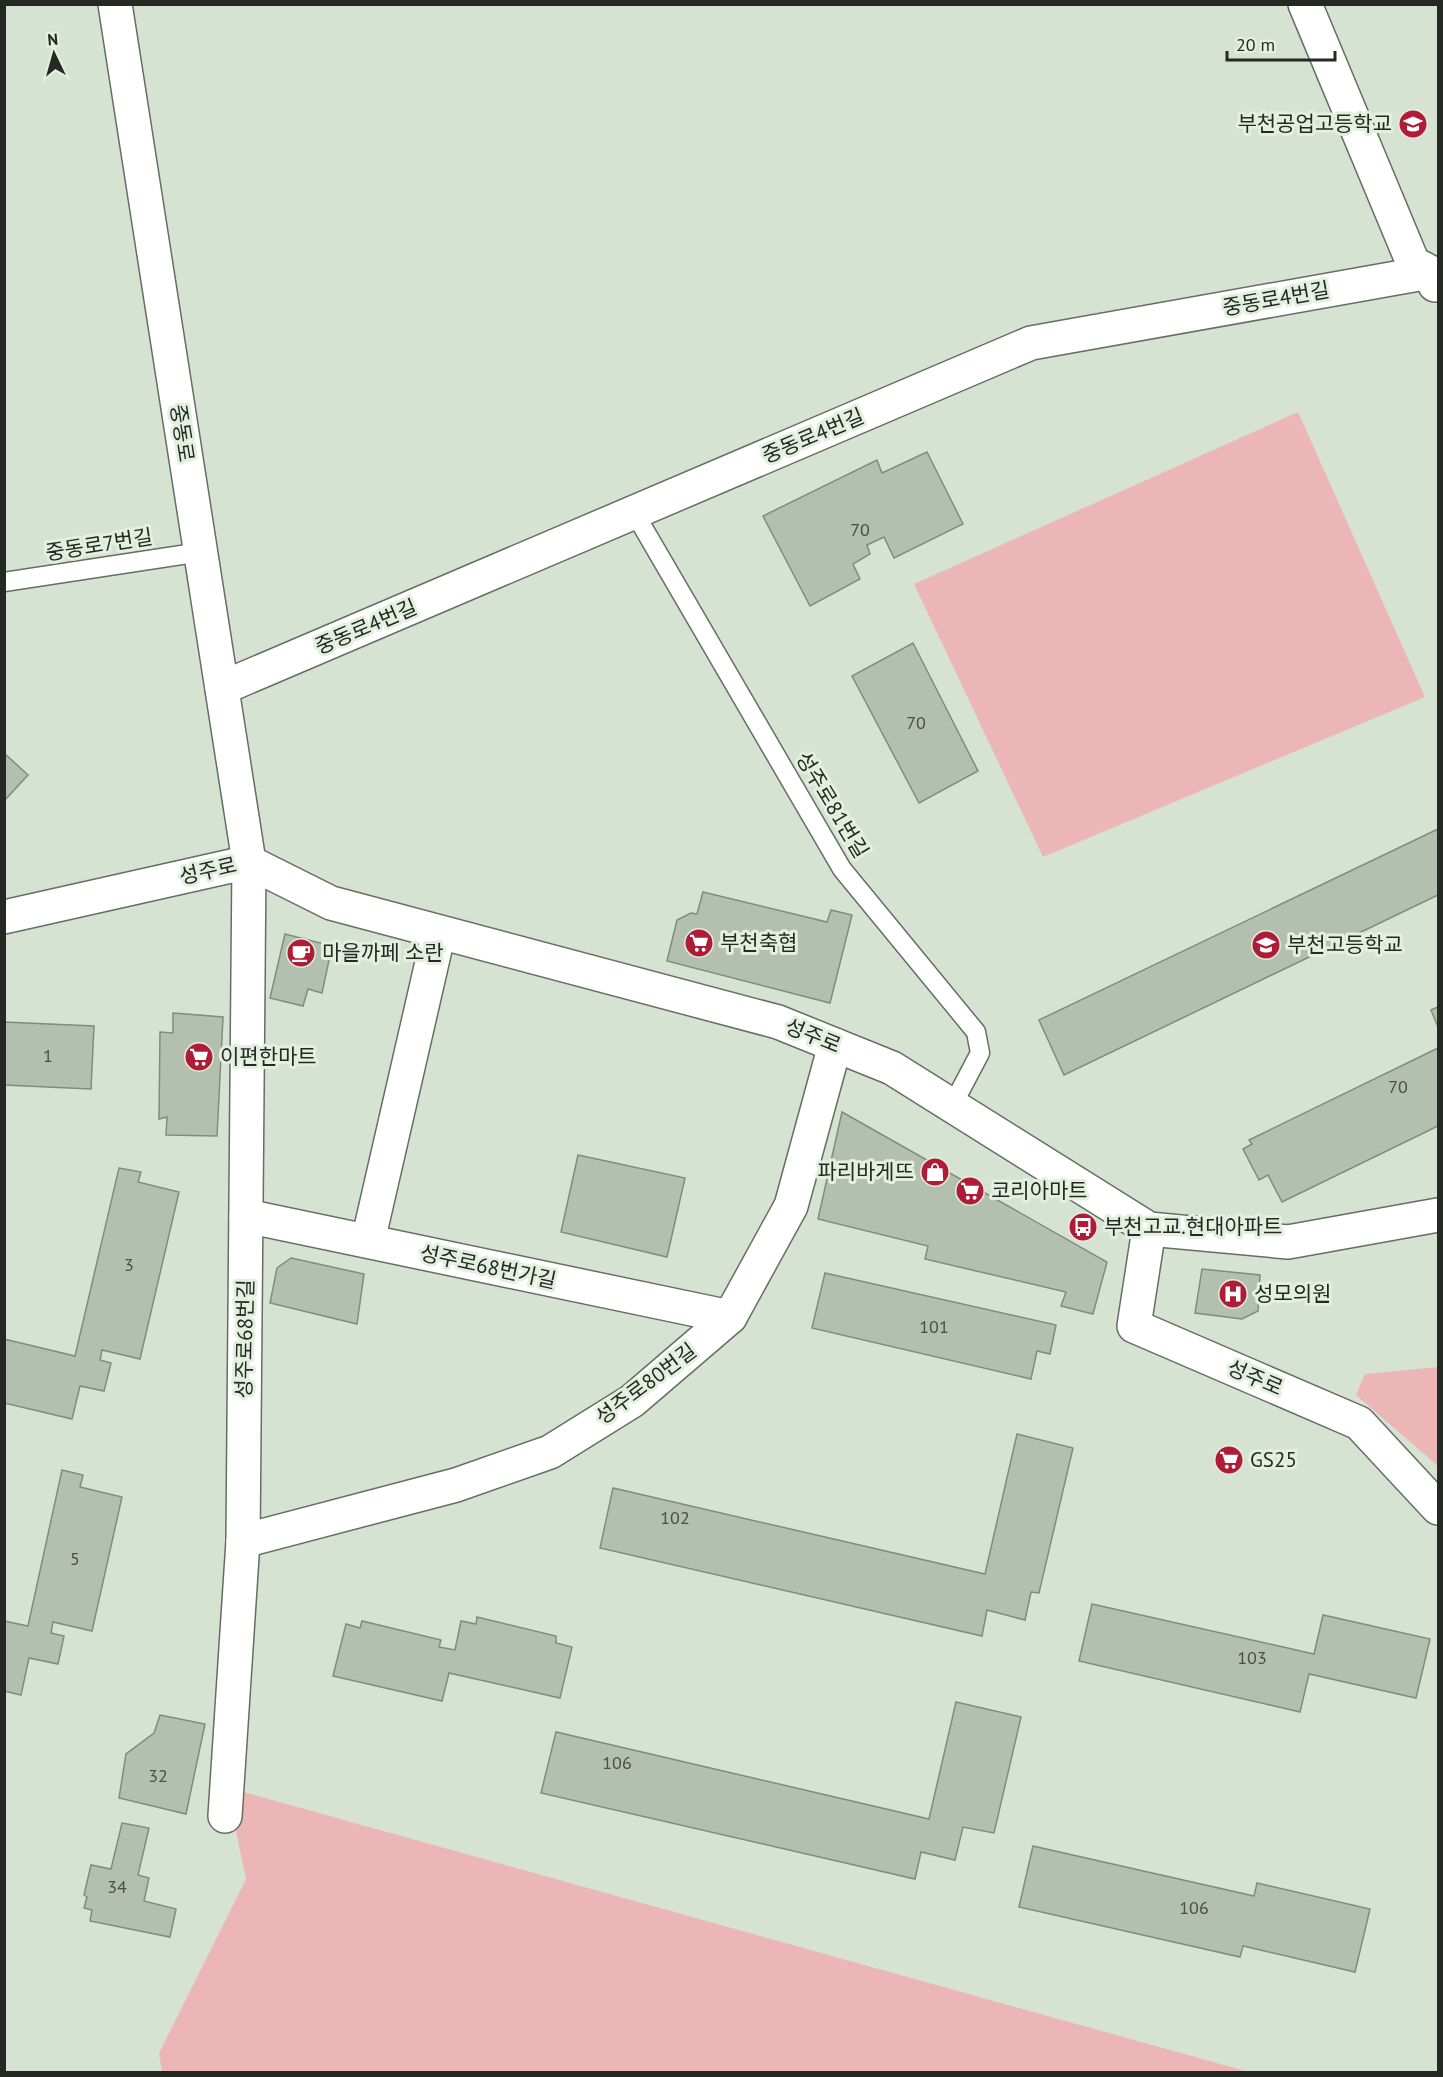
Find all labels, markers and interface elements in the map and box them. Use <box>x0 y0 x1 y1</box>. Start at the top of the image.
north arrow <box>24 24 84 84</box>
scale bar <box>1227 24 1335 62</box>
text: N <box>47 29 59 49</box>
text: 20 m <box>1236 33 1275 56</box>
school or university icon: 부천공업고등학교 <box>1397 108 1429 140</box>
place label: 부천공업고등학교 <box>1237 110 1392 137</box>
street label: 중동로4번길 <box>1220 276 1331 321</box>
street label: 중동로 <box>165 402 200 464</box>
street label: 중동로4번길 <box>758 402 868 469</box>
house number: 70 <box>850 518 870 541</box>
street label: 중동로7번길 <box>43 523 154 566</box>
street label: 중동로4번길 <box>311 593 421 660</box>
house number: 70 <box>906 711 926 734</box>
street label: 성주로81번길 <box>790 747 875 863</box>
street label: 성주로 <box>177 851 239 890</box>
supermarket icon: 부천축협 <box>683 927 715 959</box>
place label: 부천축협 <box>720 929 797 956</box>
school or university icon: 부천고등학교 <box>1250 929 1282 961</box>
place label: 부천고등학교 <box>1287 931 1403 958</box>
cafe icon: 마을까페 소란 <box>285 937 317 969</box>
place label: 마을까페 소란 <box>322 939 444 966</box>
street label: 성주로 <box>781 1012 845 1059</box>
supermarket icon: 이편한마트 <box>183 1041 215 1073</box>
place label: 이편한마트 <box>220 1043 317 1070</box>
house number: 1 <box>43 1044 53 1067</box>
house number: 70 <box>1388 1075 1408 1098</box>
shop icon: 파리바게뜨 <box>919 1156 951 1188</box>
place label: 파리바게뜨 <box>817 1158 914 1185</box>
supermarket icon: 코리아마트 <box>954 1175 986 1207</box>
place label: 코리아마트 <box>991 1177 1088 1204</box>
bus stop icon: 부천고교.현대아파트 <box>1067 1211 1099 1243</box>
place label: 부천고교.현대아파트 <box>1104 1213 1282 1240</box>
street label: 성주로68번가길 <box>417 1239 559 1294</box>
house number: 3 <box>124 1253 134 1276</box>
hospital icon: 성모의원 <box>1217 1278 1249 1310</box>
street label: 성주로68번길 <box>230 1279 259 1399</box>
place label: 성모의원 <box>1254 1280 1331 1307</box>
house number: 101 <box>919 1315 949 1338</box>
street label: 성주로80번길 <box>590 1337 702 1430</box>
street label: 성주로 <box>1223 1354 1287 1401</box>
supermarket icon: GS25 <box>1213 1444 1245 1476</box>
place label: GS25 <box>1250 1446 1297 1473</box>
house number: 102 <box>660 1506 690 1529</box>
house number: 5 <box>70 1547 80 1570</box>
house number: 103 <box>1237 1646 1267 1669</box>
house number: 106 <box>602 1751 632 1774</box>
house number: 32 <box>148 1764 168 1787</box>
house number: 34 <box>107 1875 127 1898</box>
house number: 106 <box>1179 1896 1209 1919</box>

